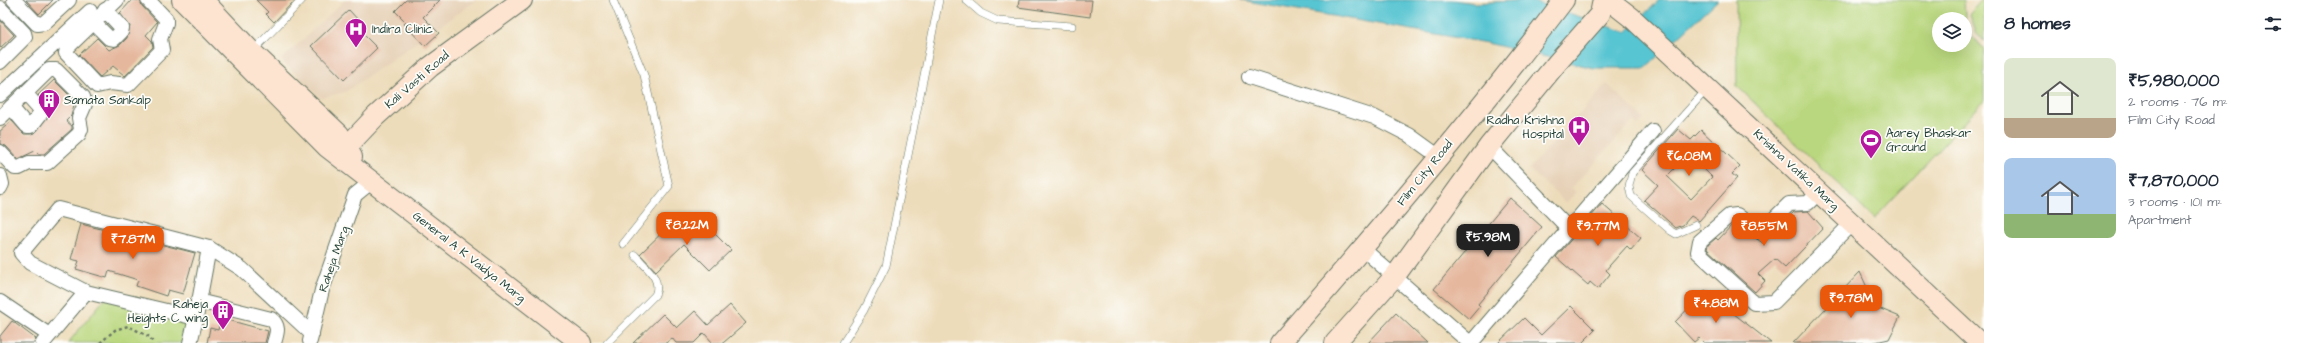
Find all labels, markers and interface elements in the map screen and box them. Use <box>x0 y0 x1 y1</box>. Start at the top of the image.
map controls <box>1932 12 1972 52</box>
button: layers <box>1932 12 1972 52</box>
text: 8 homes <box>2004 12 2071 36</box>
icon: filters <box>2262 13 2284 35</box>
hospital icon: Indira Clinic <box>343 16 369 49</box>
place label: Indira Clinic <box>372 21 433 38</box>
street label: Kali Vasti Road <box>381 47 453 113</box>
text: ₹5,980,000 <box>2128 69 2219 93</box>
icon: home <box>2036 74 2084 122</box>
building icon: Samata Sankalp <box>36 87 62 120</box>
place label: Samata Sankalp <box>64 92 151 109</box>
text: 2 rooms · 76 m² <box>2128 93 2228 111</box>
text: Film City Road <box>2128 111 2215 129</box>
place label: Radha Krishna Hospital <box>1487 112 1564 143</box>
hospital icon: Radha Krishna Hospital <box>1566 114 1592 147</box>
place label: Aarey Bhaskar Ground <box>1886 125 1971 156</box>
street label: Krishna Vatika Marg <box>1749 126 1843 215</box>
sports icon: Aarey Bhaskar Ground <box>1858 127 1884 160</box>
street label: Film City Road <box>1393 136 1458 210</box>
pin: ₹6.08M <box>1656 143 1722 177</box>
text: ₹6.08M <box>1667 147 1711 165</box>
text: ₹7,870,000 <box>2128 169 2219 193</box>
icon: home <box>2036 174 2084 222</box>
text: 3 rooms · 101 m² <box>2128 193 2222 211</box>
street label: General A K Vaidya Marg <box>408 207 529 307</box>
text: Apartment <box>2128 211 2192 229</box>
pin: ₹8.22M <box>654 212 720 246</box>
pin: ₹9.77M <box>1565 213 1631 247</box>
pin: ₹8.55M <box>1731 213 1797 247</box>
text: ₹8.22M <box>665 216 709 234</box>
text: ₹9.77M <box>1576 217 1620 235</box>
text: ₹8.55M <box>1741 217 1787 235</box>
street label: Raheja Marg <box>315 224 354 295</box>
pin: ₹5.98M <box>1455 224 1521 258</box>
pin: ₹7.87M <box>100 226 166 260</box>
text: ₹5.98M <box>1465 228 1511 246</box>
text: ₹7.87M <box>111 230 155 248</box>
pin: ₹9.78M <box>1818 285 1884 319</box>
text: ₹9.78M <box>1829 289 1873 307</box>
pin: ₹4.88M <box>1683 290 1749 324</box>
text: ₹4.88M <box>1693 294 1739 312</box>
place label: Raheja Heights C wing <box>128 296 208 328</box>
building icon: Raheja Heights C wing <box>210 298 236 331</box>

